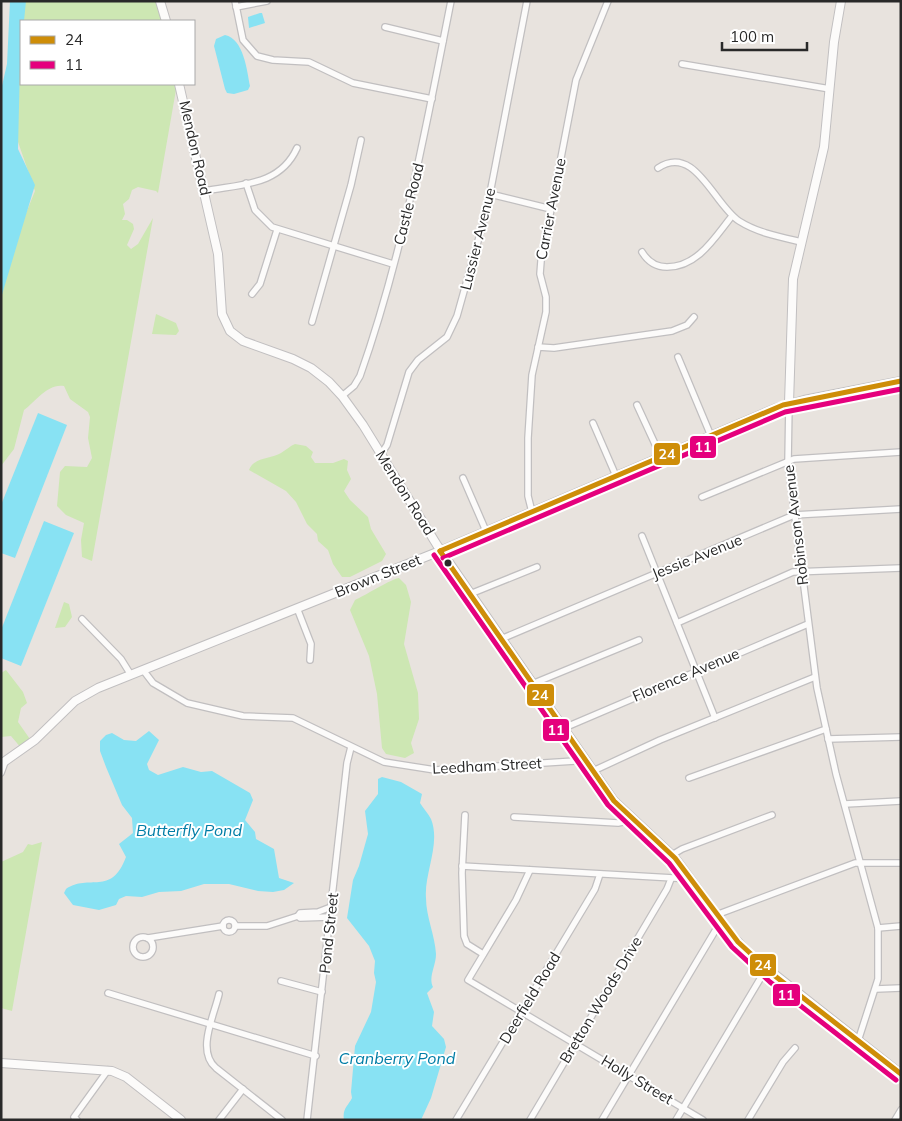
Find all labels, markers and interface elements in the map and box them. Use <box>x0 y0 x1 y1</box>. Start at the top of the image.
legend <box>20 20 195 85</box>
scale bar <box>722 20 807 52</box>
text: 100 m <box>730 27 774 46</box>
text: 24 <box>65 30 83 49</box>
text: 11 <box>65 55 83 74</box>
street label: Mendon Road <box>175 99 216 197</box>
street label: Carrier Avenue <box>531 156 570 261</box>
street label: Castle Road <box>389 161 428 247</box>
street label: Lussier Avenue <box>456 186 499 292</box>
line badge: 11 <box>689 435 717 459</box>
text: 11 <box>695 438 711 456</box>
line badge: 24 <box>653 442 681 466</box>
text: 24 <box>659 445 676 463</box>
street label: Mendon Road <box>372 447 439 539</box>
street label: Robinson Avenue <box>779 464 812 586</box>
street label: Jessie Avenue <box>649 530 745 583</box>
street label: Brown Street <box>332 550 424 601</box>
unlabelled marker <box>443 558 453 568</box>
street label: Florence Avenue <box>629 643 742 706</box>
line badge: 24 <box>526 683 555 707</box>
text: 24 <box>532 686 549 704</box>
line badge: 11 <box>542 718 570 742</box>
text: 11 <box>548 721 564 739</box>
street label: Leedham Street <box>432 753 542 778</box>
water label: Butterfly Pond <box>136 820 242 840</box>
street label: Pond Street <box>315 892 342 974</box>
street label: Bretton Woods Drive <box>555 933 646 1067</box>
street label: Deerfield Road <box>495 949 564 1047</box>
line badge: 24 <box>749 953 777 977</box>
text: 24 <box>755 956 772 974</box>
line badge: 11 <box>772 983 801 1007</box>
text: 11 <box>778 986 794 1004</box>
water label: Cranberry Pond <box>339 1048 456 1068</box>
street label: Holly Street <box>598 1051 677 1108</box>

